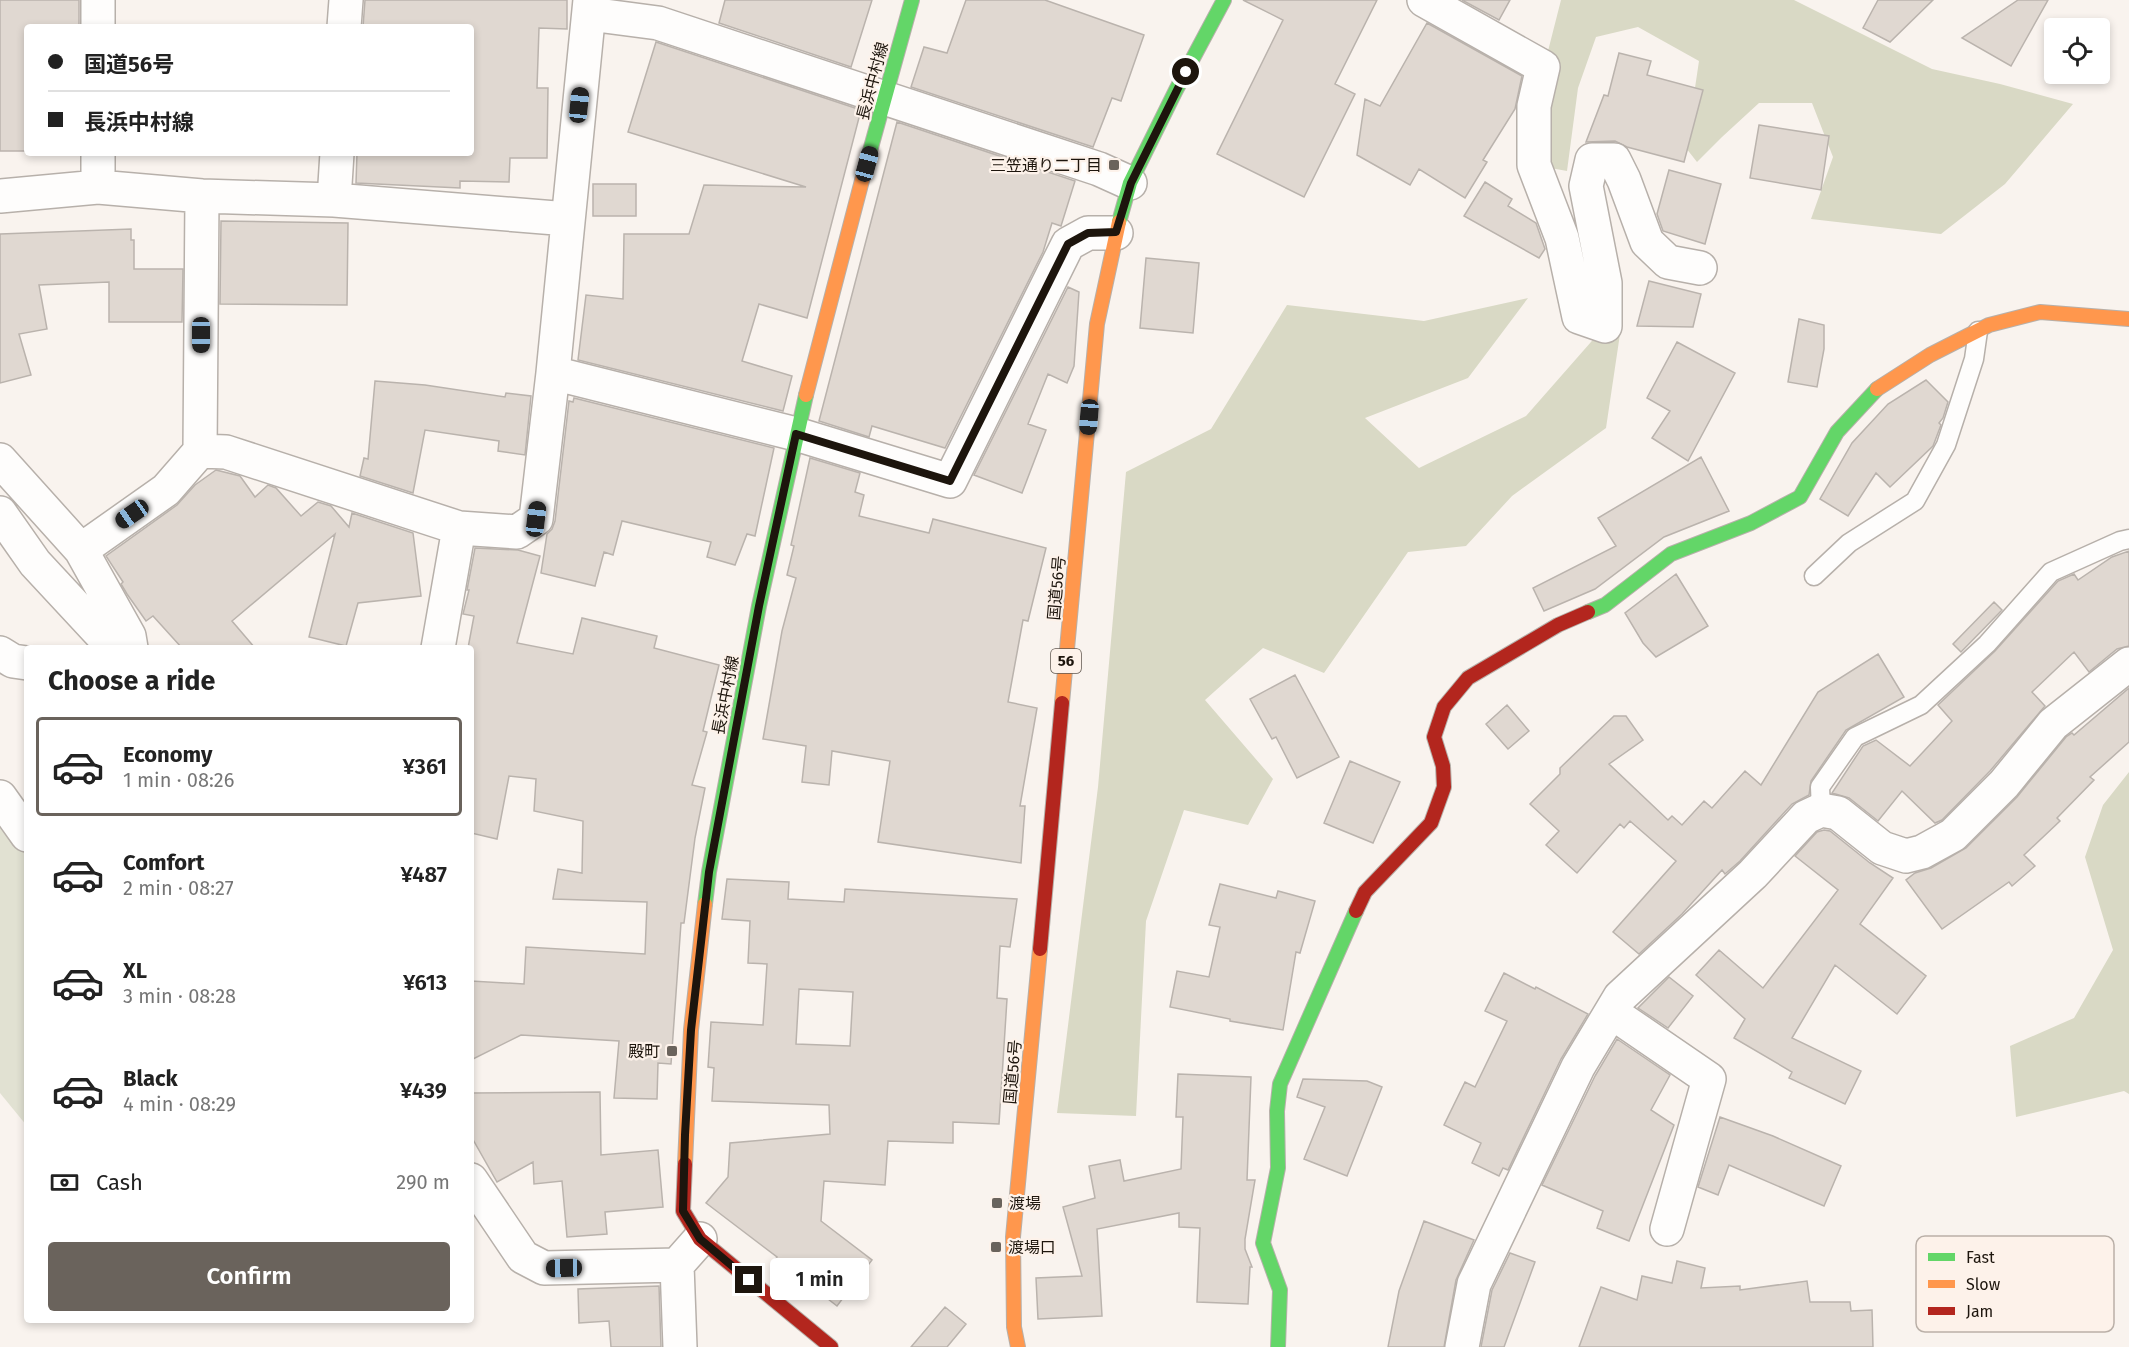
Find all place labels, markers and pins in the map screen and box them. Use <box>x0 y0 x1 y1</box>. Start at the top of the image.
place label: 三笠通り二丁目 <box>990 156 1102 175</box>
marker: 三笠通り二丁目 <box>1107 158 1121 172</box>
place label: 殿町 <box>628 1042 660 1061</box>
marker: 殿町 <box>665 1044 679 1058</box>
place label: 渡場 <box>1009 1194 1041 1213</box>
marker: 渡場 <box>990 1196 1004 1210</box>
place label: 渡場口 <box>1008 1238 1056 1257</box>
marker: 渡場口 <box>989 1240 1003 1254</box>

